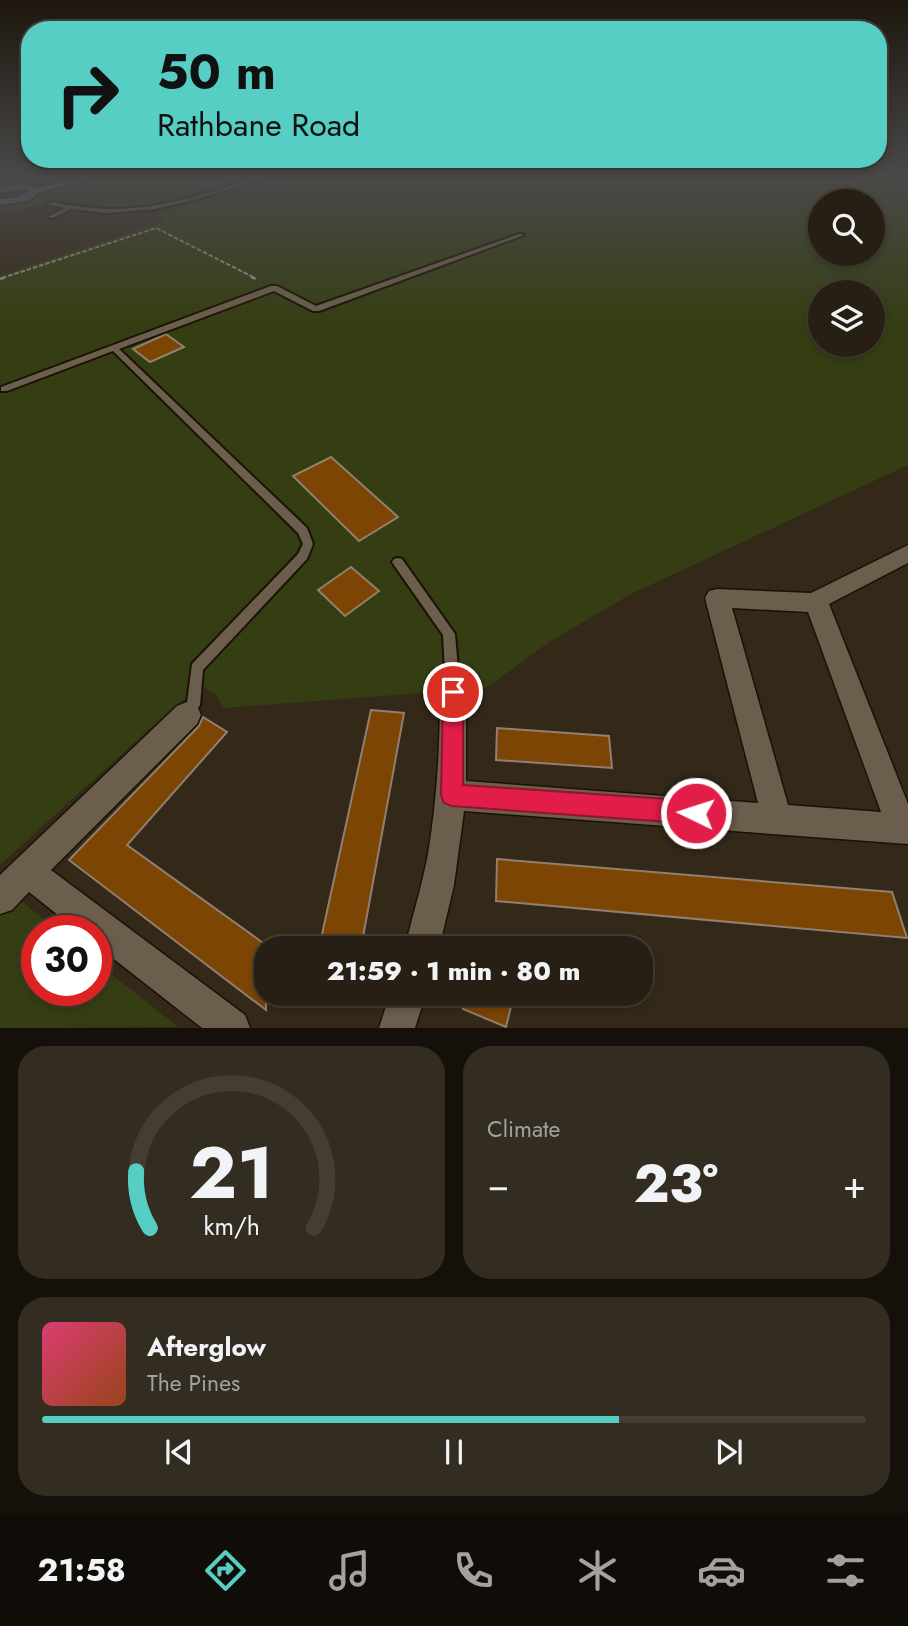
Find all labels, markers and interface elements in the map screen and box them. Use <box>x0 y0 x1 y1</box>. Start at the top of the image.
text: 50 m <box>157 37 276 107</box>
icon: right <box>42 49 133 140</box>
text: Rathbane Road <box>157 102 360 148</box>
map controls <box>808 189 885 357</box>
button: search <box>808 189 885 266</box>
button: layers <box>808 280 885 357</box>
pin <box>423 662 483 722</box>
icon: arrive <box>434 673 472 711</box>
position arrow <box>659 776 733 850</box>
speed limit sign: 30 <box>21 915 112 1006</box>
text: 21:59 · 1 min · 80 m <box>327 952 580 990</box>
text: Climate <box>487 1112 560 1146</box>
text: 21 <box>189 1121 274 1226</box>
text: 23° <box>634 1146 718 1222</box>
text: − <box>487 1157 509 1212</box>
text: + <box>843 1157 866 1212</box>
text: km/h <box>203 1208 260 1244</box>
text: Afterglow <box>147 1328 266 1366</box>
text: The Pines <box>147 1366 240 1400</box>
icon: previous <box>160 1433 198 1471</box>
icon: pause <box>435 1433 473 1471</box>
icon: next <box>710 1433 748 1471</box>
icon: directions <box>201 1546 250 1595</box>
icon: music <box>325 1546 374 1595</box>
icon: phone <box>449 1546 498 1595</box>
icon: climate <box>573 1546 622 1595</box>
icon: car <box>697 1546 746 1595</box>
icon: filters <box>821 1546 870 1595</box>
text: 21:58 <box>38 1547 126 1593</box>

